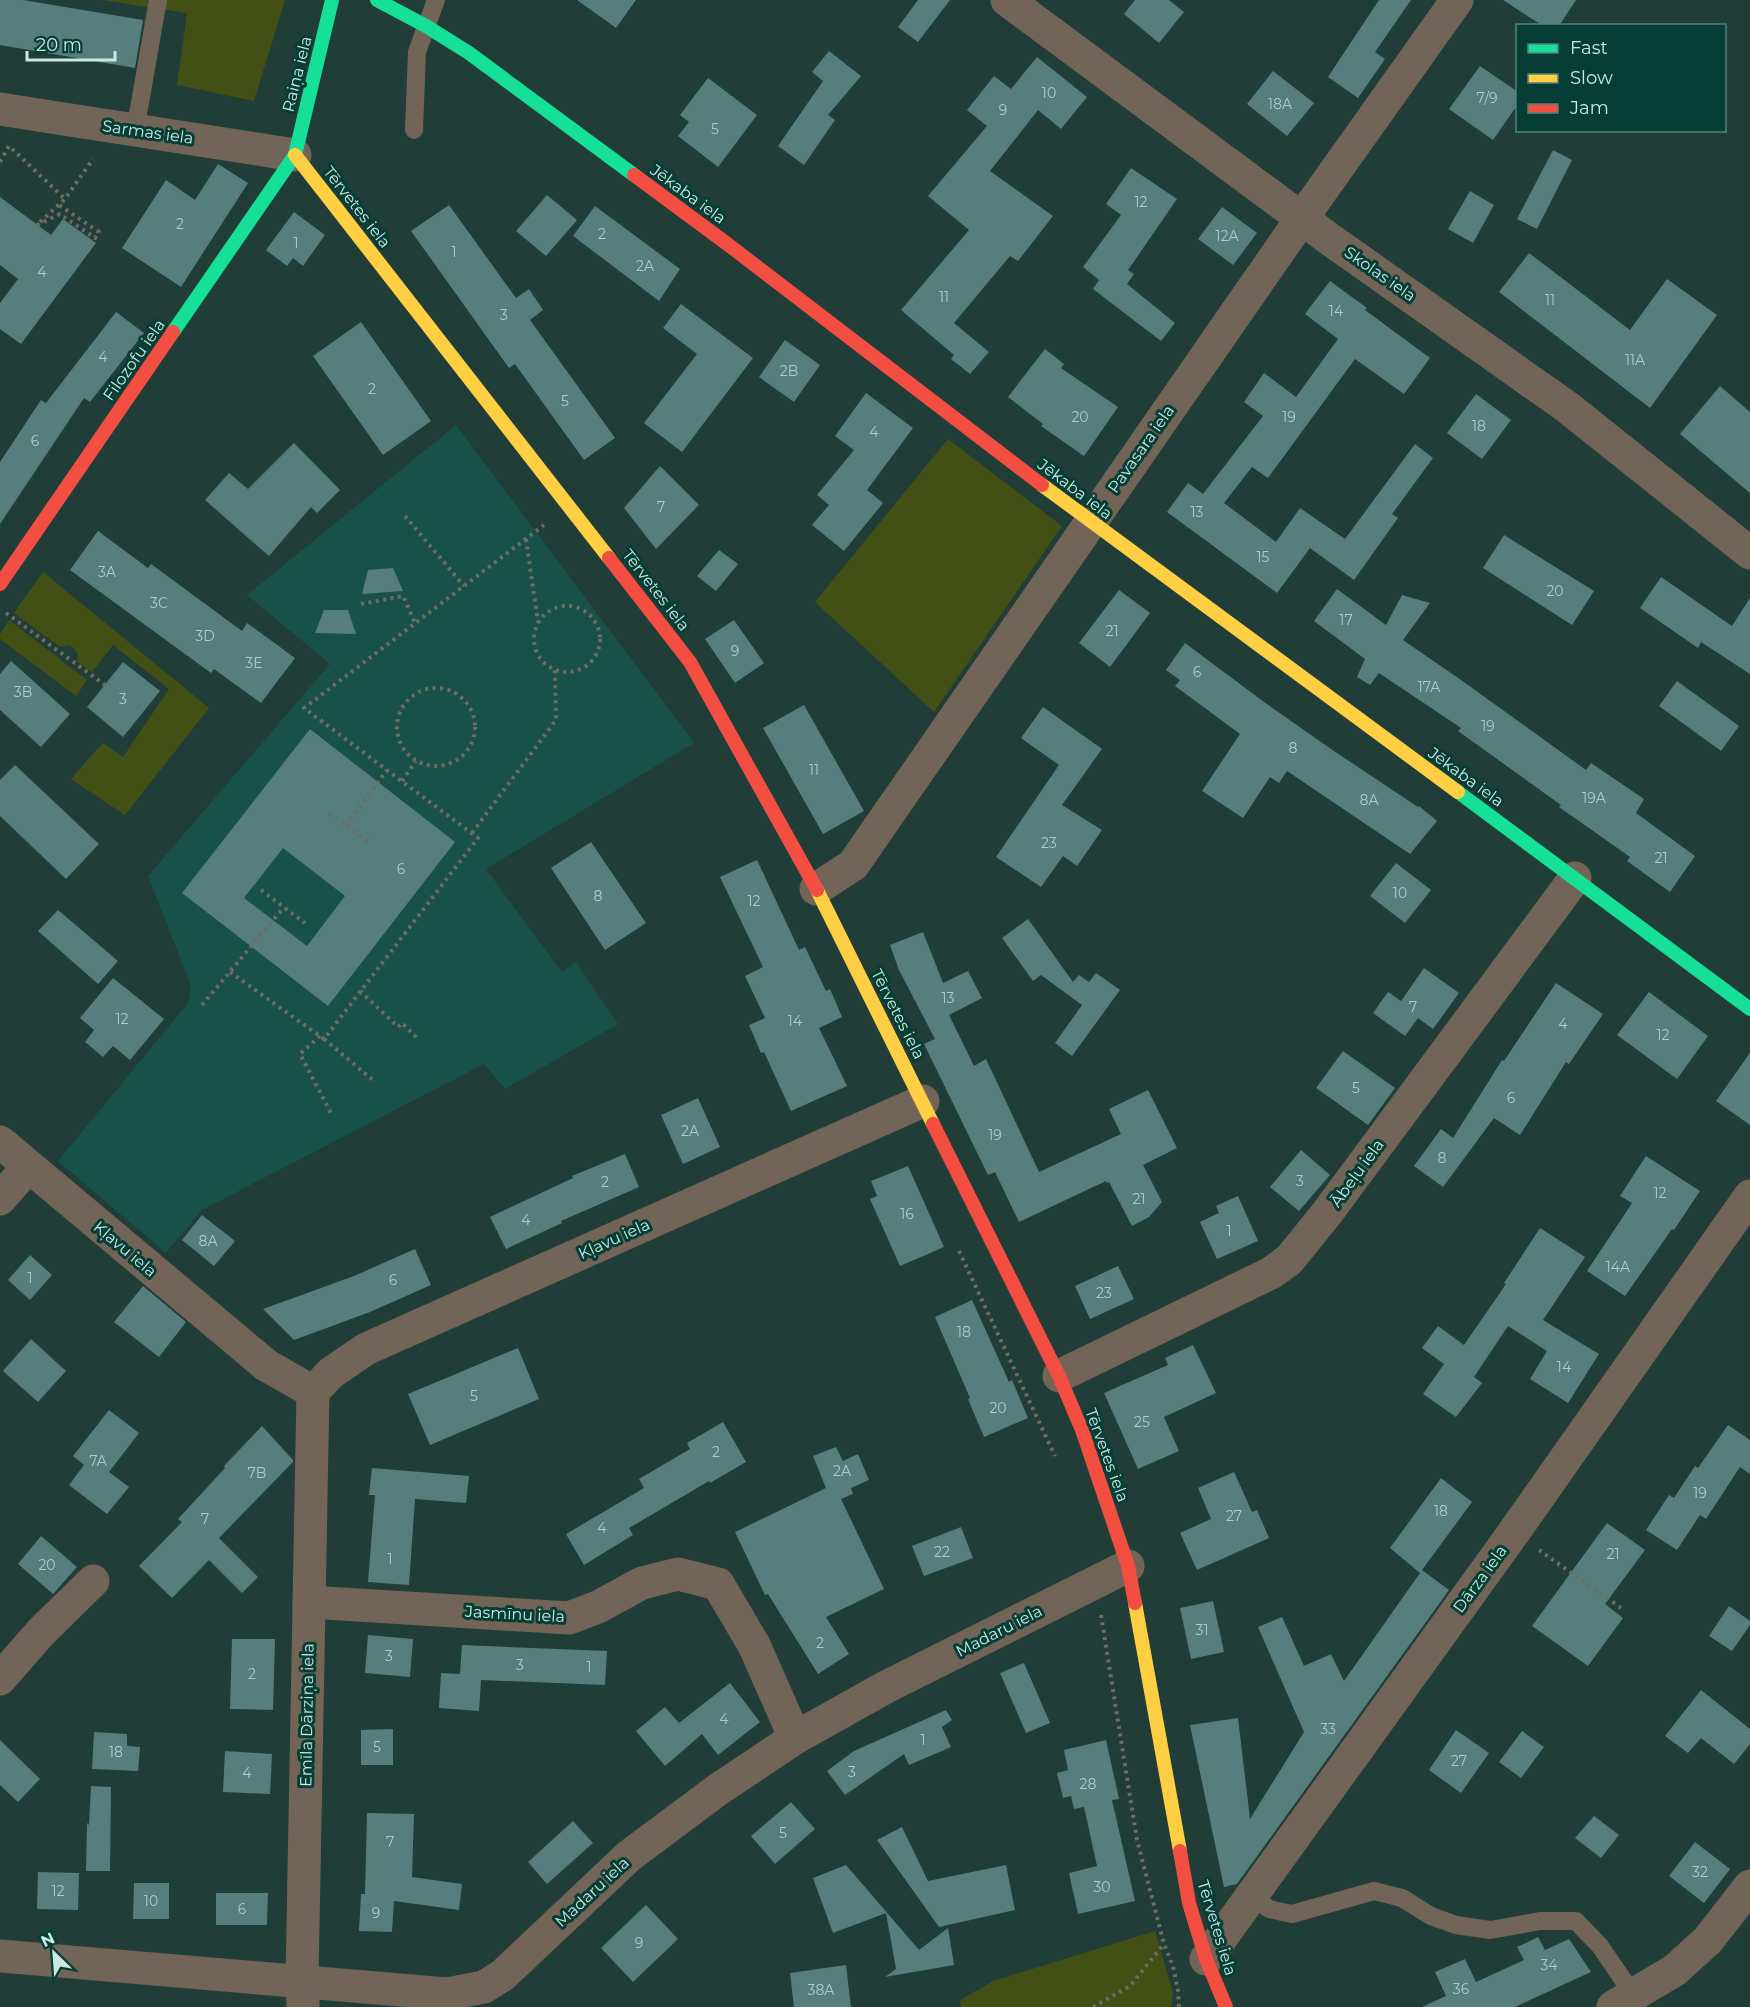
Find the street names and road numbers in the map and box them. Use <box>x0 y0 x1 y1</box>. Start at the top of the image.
street label: Raiņa iela <box>278 34 317 114</box>
street label: Sarmas iela <box>101 116 195 148</box>
street label: Jēkaba iela <box>646 160 729 228</box>
street label: Tērvetes iela <box>319 162 395 252</box>
street label: Skolas iela <box>1341 243 1419 305</box>
street label: Filozofu iela <box>99 316 169 404</box>
street label: Pavasara iela <box>1104 401 1178 497</box>
street label: Jēkaba iela <box>1033 454 1116 523</box>
street label: Tērvetes iela <box>618 545 694 635</box>
street label: Jēkaba iela <box>1424 743 1507 811</box>
street label: Tērvetes iela <box>867 966 929 1062</box>
street label: Ābeļu iela <box>1326 1135 1389 1211</box>
street label: Kļavu iela <box>575 1215 653 1264</box>
street label: Kļavu iela <box>89 1217 160 1282</box>
street label: Tērvetes iela <box>1081 1406 1133 1504</box>
street label: Dārza iela <box>1449 1542 1511 1616</box>
street label: Madaru iela <box>953 1601 1045 1661</box>
street label: Jasmīnu iela <box>464 1602 565 1626</box>
street label: Emīla Dārziņa iela <box>296 1643 319 1787</box>
street label: Madaru iela <box>551 1853 633 1931</box>
street label: Tērvetes iela <box>1194 1878 1240 1978</box>

